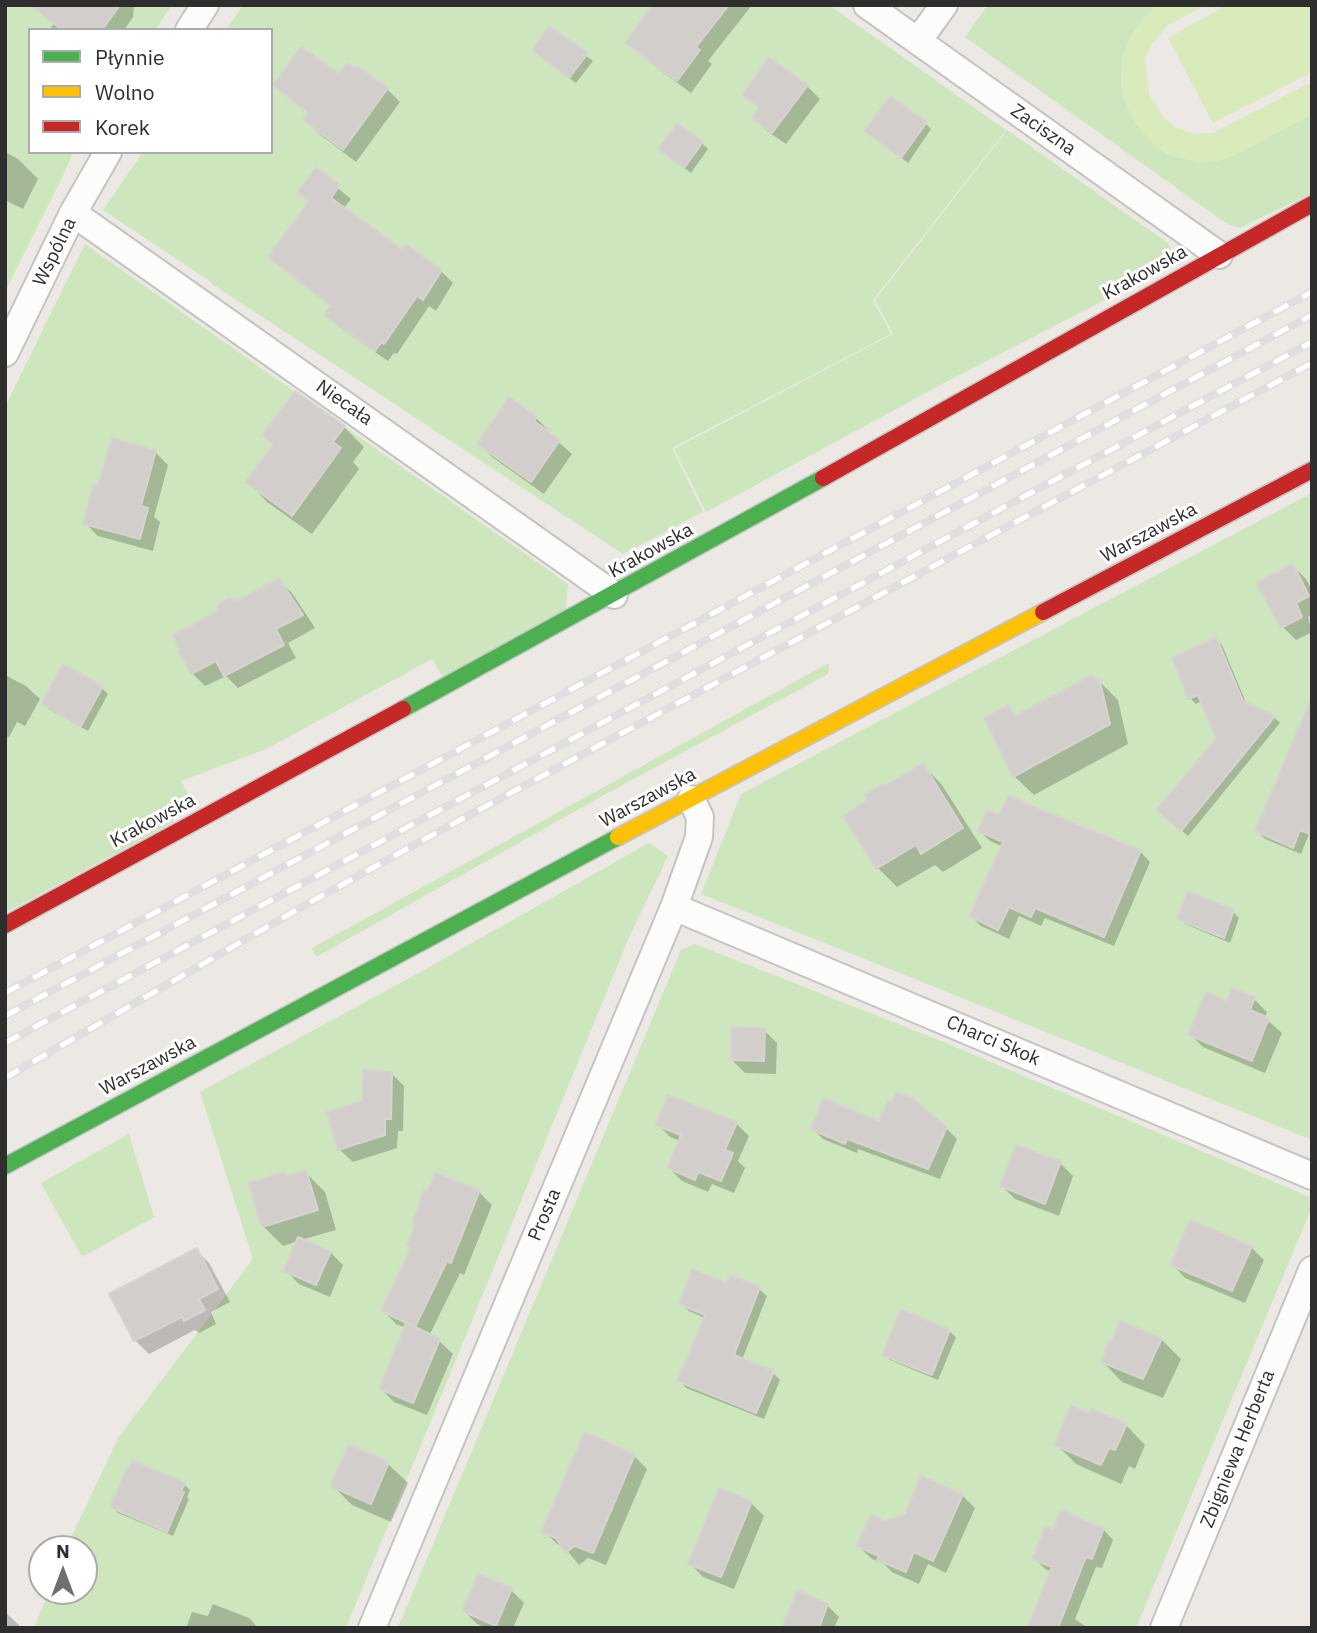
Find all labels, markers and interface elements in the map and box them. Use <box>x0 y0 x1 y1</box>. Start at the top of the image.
legend <box>28 28 273 154</box>
text: Płynnie <box>95 43 164 71</box>
text: Wolno <box>95 78 155 106</box>
street label: Zaciszna <box>1006 99 1080 161</box>
text: Korek <box>95 113 150 141</box>
street label: Wspólna <box>29 214 81 290</box>
street label: Krakowska <box>1099 240 1191 306</box>
street label: Niecała <box>311 375 377 431</box>
street label: Warszawska <box>1097 498 1201 568</box>
street label: Krakowska <box>605 518 697 584</box>
street label: Warszawska <box>596 763 700 833</box>
street label: Krakowska <box>107 789 199 853</box>
street label: Charci Skok <box>943 1011 1043 1071</box>
street label: Warszawska <box>96 1031 200 1101</box>
street label: Prosta <box>524 1185 566 1245</box>
street label: Zbigniewa Herberta <box>1196 1367 1280 1531</box>
north arrow <box>28 1535 98 1605</box>
text: N <box>56 1539 70 1563</box>

